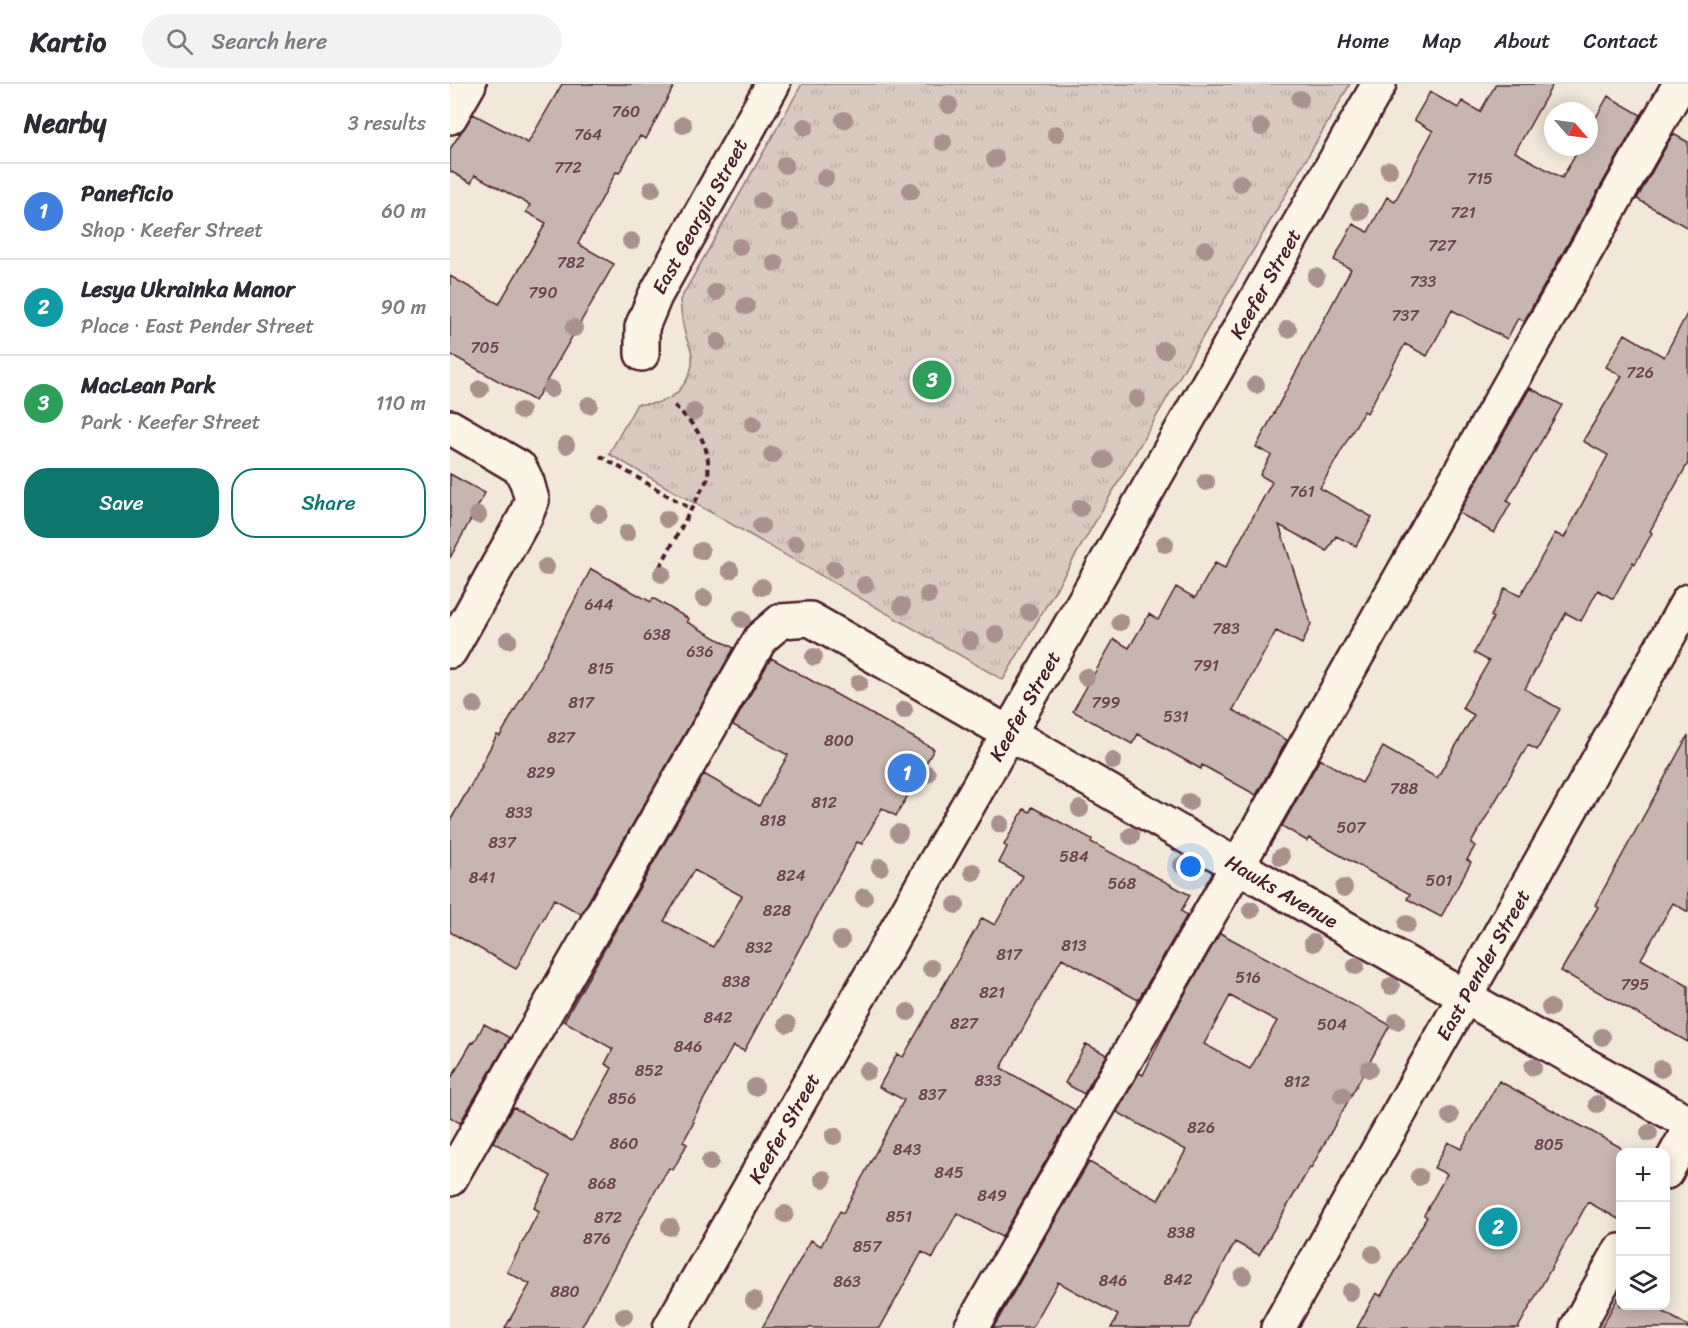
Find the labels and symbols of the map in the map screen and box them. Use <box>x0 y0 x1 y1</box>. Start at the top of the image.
house number: 760 <box>612 97 640 126</box>
north arrow <box>1544 102 1598 156</box>
house number: 764 <box>574 120 602 149</box>
street label: East Georgia Street <box>642 131 757 301</box>
house number: 772 <box>554 153 582 182</box>
house number: 715 <box>1467 164 1493 193</box>
house number: 721 <box>1450 198 1476 227</box>
street label: Keefer Street <box>1220 221 1311 346</box>
house number: 727 <box>1428 231 1457 260</box>
house number: 782 <box>557 248 585 277</box>
house number: 733 <box>1410 267 1437 296</box>
house number: 790 <box>528 278 558 307</box>
house number: 737 <box>1391 301 1419 330</box>
house number: 705 <box>470 333 500 362</box>
pin: 3 <box>912 358 952 402</box>
house number: 726 <box>1626 358 1654 387</box>
house number: 761 <box>1289 477 1315 506</box>
house number: 644 <box>584 590 614 619</box>
house number: 783 <box>1212 614 1240 643</box>
house number: 638 <box>643 620 671 649</box>
house number: 636 <box>687 637 713 666</box>
street label: Keefer Street <box>979 644 1070 768</box>
house number: 791 <box>1193 651 1219 680</box>
house number: 815 <box>588 654 614 683</box>
house number: 817 <box>568 688 595 717</box>
house number: 799 <box>1092 688 1121 717</box>
house number: 531 <box>1163 702 1189 731</box>
house number: 827 <box>547 723 576 752</box>
house number: 800 <box>824 726 854 755</box>
pin: 1 <box>888 750 926 796</box>
house number: 829 <box>527 758 556 787</box>
house number: 788 <box>1390 774 1419 803</box>
house number: 812 <box>811 788 837 817</box>
house number: 833 <box>505 798 533 827</box>
house number: 818 <box>760 806 786 835</box>
house number: 507 <box>1336 813 1366 842</box>
house number: 837 <box>488 828 517 857</box>
house number: 584 <box>1059 842 1089 871</box>
street label: Hawks Avenue <box>1218 845 1345 938</box>
your location <box>1176 852 1205 881</box>
house number: 824 <box>777 861 805 890</box>
house number: 841 <box>469 863 495 892</box>
house number: 501 <box>1426 866 1453 895</box>
house number: 568 <box>1108 869 1137 898</box>
street label: East Pender Street <box>1426 882 1540 1047</box>
house number: 828 <box>763 896 792 925</box>
house number: 813 <box>1061 931 1087 960</box>
house number: 832 <box>745 933 773 962</box>
house number: 817 <box>996 940 1023 969</box>
house number: 516 <box>1235 963 1261 992</box>
house number: 838 <box>722 967 750 996</box>
house number: 795 <box>1621 970 1650 999</box>
house number: 821 <box>979 978 1005 1007</box>
house number: 842 <box>704 1003 732 1032</box>
house number: 827 <box>950 1009 979 1038</box>
house number: 504 <box>1317 1010 1347 1039</box>
house number: 846 <box>674 1032 702 1061</box>
house number: 852 <box>635 1056 663 1085</box>
street label: Keefer Street <box>738 1066 830 1190</box>
house number: 833 <box>974 1066 1002 1095</box>
house number: 812 <box>1284 1067 1310 1096</box>
house number: 837 <box>918 1080 947 1109</box>
house number: 856 <box>608 1084 636 1113</box>
house number: 826 <box>1187 1113 1215 1142</box>
house number: 860 <box>610 1129 638 1158</box>
house number: 805 <box>1534 1130 1564 1159</box>
house number: 843 <box>893 1135 921 1164</box>
house number: 845 <box>934 1158 964 1187</box>
house number: 868 <box>588 1169 617 1198</box>
house number: 849 <box>977 1181 1007 1210</box>
house number: 851 <box>886 1202 912 1231</box>
house number: 872 <box>594 1203 622 1232</box>
pin: 2 <box>1478 1204 1518 1250</box>
house number: 838 <box>1167 1218 1195 1247</box>
house number: 876 <box>583 1224 611 1253</box>
house number: 857 <box>853 1232 882 1261</box>
house number: 842 <box>1164 1265 1192 1294</box>
house number: 846 <box>1099 1266 1127 1295</box>
house number: 863 <box>833 1267 861 1296</box>
house number: 880 <box>550 1277 580 1306</box>

